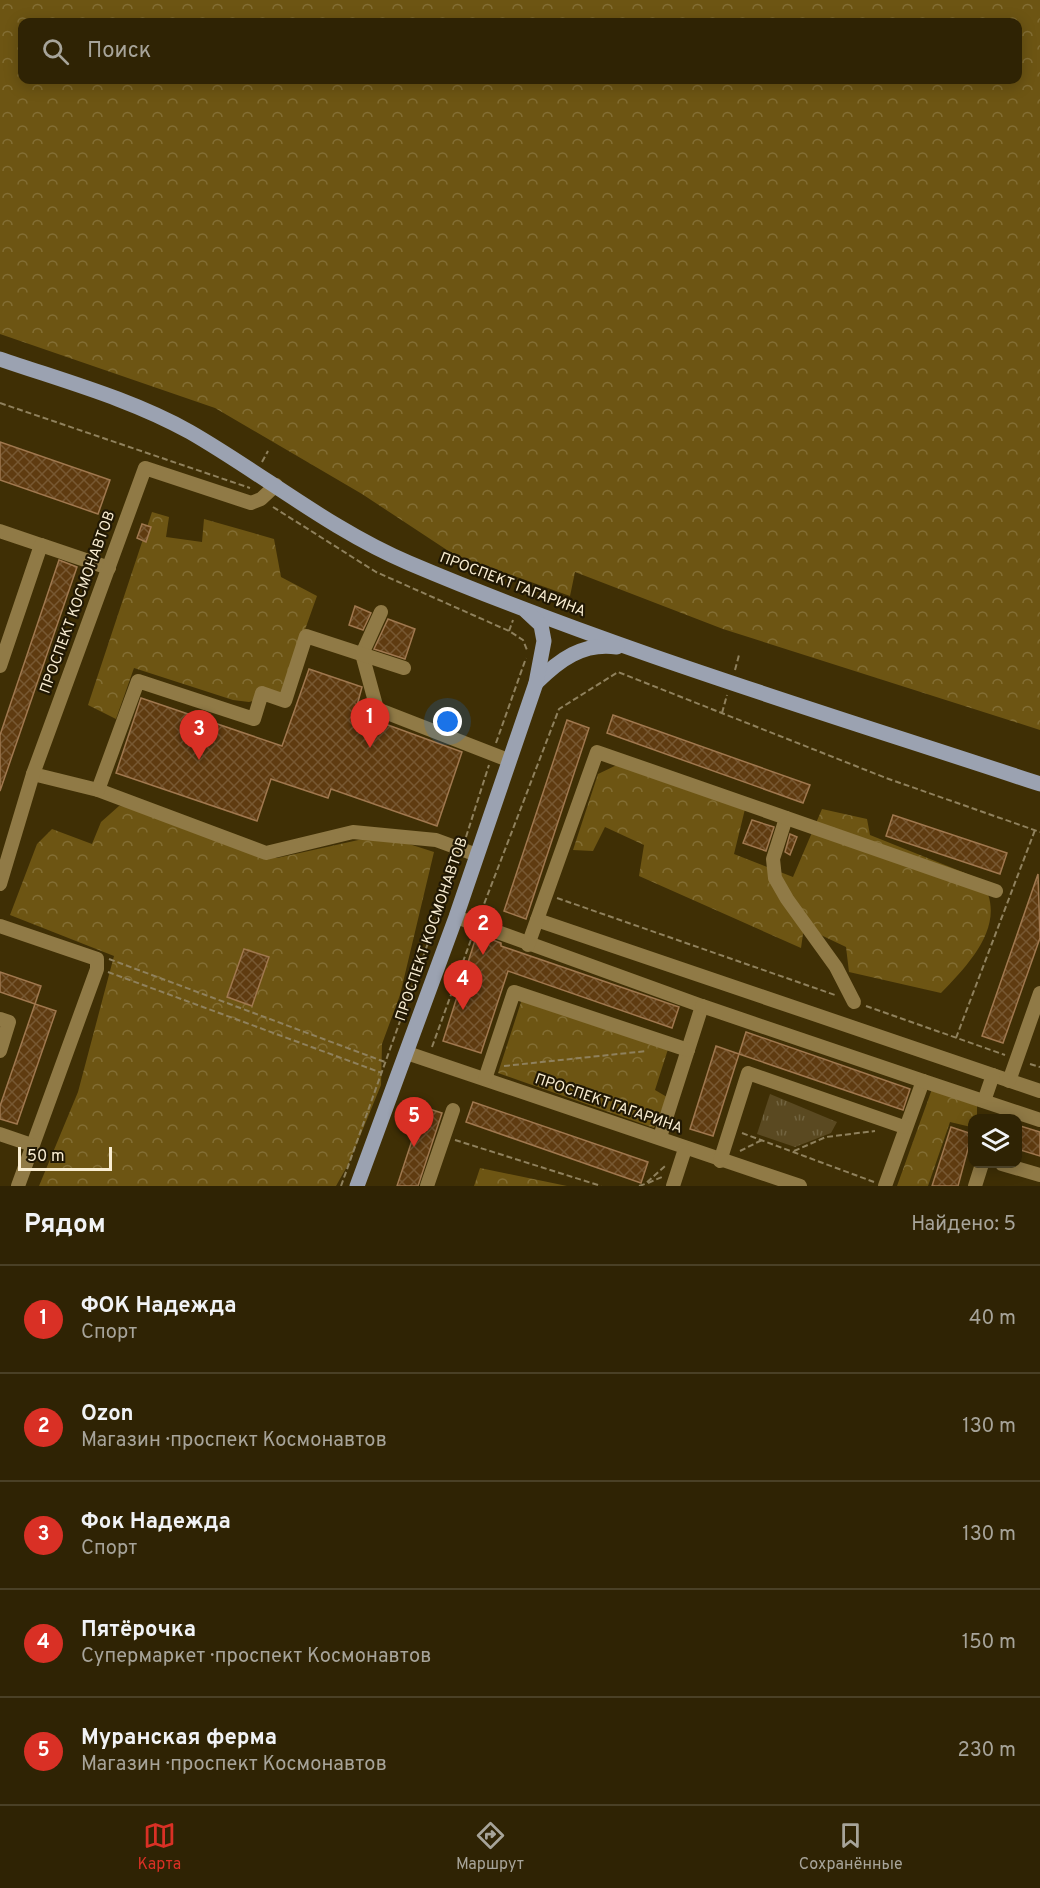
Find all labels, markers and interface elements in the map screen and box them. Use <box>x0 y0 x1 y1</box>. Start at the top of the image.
search box <box>18 18 1022 84</box>
icon: search <box>39 35 72 68</box>
text: Поиск <box>87 38 151 65</box>
street label: ПРОСПЕКТ КОСМОНАВТОВ <box>36 509 120 697</box>
street label: ПРОСПЕКТ ГАГАРИНА <box>437 549 588 622</box>
pin: 1 <box>350 698 389 748</box>
your location <box>433 707 462 736</box>
pin: 3 <box>180 710 218 760</box>
street label: ПРОСПЕКТ КОСМОНАВТОВ <box>392 835 473 1024</box>
pin: 2 <box>464 906 502 955</box>
pin: 4 <box>444 960 482 1010</box>
street label: ПРОСПЕКТ ГАГАРИНА <box>532 1070 685 1139</box>
pin: 5 <box>394 1098 434 1147</box>
map controls <box>968 1114 1022 1168</box>
button: layers <box>968 1114 1022 1168</box>
scale bar <box>18 1144 112 1172</box>
text: 50 m <box>27 1147 65 1167</box>
text: Рядом <box>24 1209 106 1242</box>
text: Найдено: 5 <box>911 1212 1016 1238</box>
text: ФОК Надежда <box>81 1293 236 1320</box>
text: 1 <box>40 1306 48 1332</box>
text: 40 m <box>969 1306 1016 1332</box>
text: Спорт <box>81 1320 137 1346</box>
text: Ozon <box>81 1401 134 1428</box>
text: 2 <box>37 1414 50 1440</box>
text: 130 m <box>962 1414 1016 1440</box>
text: Магазин · проспект Космонавтов <box>81 1428 387 1454</box>
text: Фок Надежда <box>81 1509 231 1536</box>
text: 3 <box>38 1522 50 1548</box>
text: 130 m <box>962 1522 1016 1548</box>
text: Спорт <box>81 1536 137 1562</box>
text: Пятёрочка <box>81 1617 196 1644</box>
text: 4 <box>37 1630 50 1656</box>
text: 150 m <box>962 1630 1016 1656</box>
text: Супермаркет · проспект Космонавтов <box>81 1644 431 1670</box>
text: Муранская ферма <box>81 1725 277 1752</box>
text: 5 <box>37 1738 50 1764</box>
text: 230 m <box>957 1738 1016 1764</box>
text: Магазин · проспект Космонавтов <box>81 1752 387 1778</box>
tab: Карта <box>137 1819 181 1875</box>
tab: Маршрут <box>456 1819 524 1875</box>
tab: Сохранённые <box>799 1819 903 1875</box>

